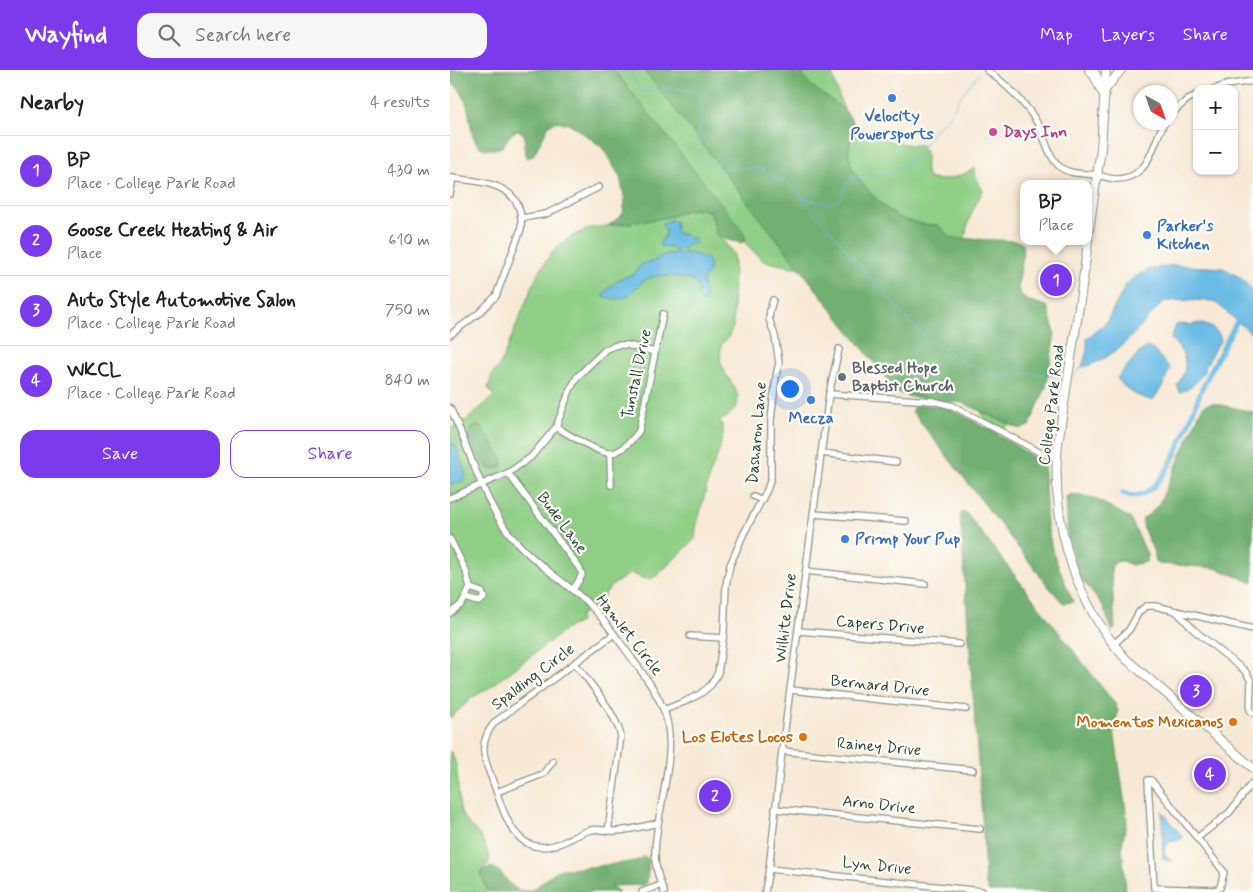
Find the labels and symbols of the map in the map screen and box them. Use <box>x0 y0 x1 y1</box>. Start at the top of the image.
north arrow <box>1133 85 1178 130</box>
marker: Velocity Powersports <box>886 92 898 104</box>
place label: Velocity Powersports <box>850 106 934 145</box>
place label: Days Inn <box>1003 122 1067 143</box>
marker: Days Inn <box>987 126 999 138</box>
place label: Parker's Kitchen <box>1157 216 1214 255</box>
marker: Parker's Kitchen <box>1141 229 1153 241</box>
pin: 1 <box>1040 261 1072 299</box>
street label: Tunstall Drive <box>617 327 657 421</box>
street label: College Park Road <box>1034 344 1070 466</box>
place label: Blessed Hope Baptist Church <box>852 358 954 397</box>
marker: Blessed Hope Baptist Church <box>836 371 848 383</box>
your location <box>777 376 803 402</box>
street label: Dasharon Lane <box>742 381 772 485</box>
marker: Mecza <box>805 394 817 406</box>
place label: Mecza <box>788 408 834 429</box>
street label: Bude Lane <box>532 488 592 558</box>
place label: Primp Your Pup <box>855 529 960 550</box>
marker: Primp Your Pup <box>839 533 851 545</box>
street label: Wilhite Drive <box>770 572 802 664</box>
street label: Hamlet Circle <box>591 590 667 680</box>
street label: Capers Drive <box>835 611 925 639</box>
street label: Spalding Circle <box>487 639 579 716</box>
street label: Bernard Drive <box>829 670 931 702</box>
pin: 3 <box>1180 672 1212 710</box>
place label: Momentos Mexicanos <box>1077 712 1224 733</box>
marker: Momentos Mexicanos <box>1227 716 1239 728</box>
place label: Los Elotes Locos <box>682 727 793 748</box>
marker: Los Elotes Locos <box>797 731 809 743</box>
street label: Rainey Drive <box>836 733 922 761</box>
pin: 4 <box>1194 755 1226 793</box>
pin: 2 <box>699 777 731 815</box>
street label: Arno Drive <box>841 791 917 819</box>
street label: Lyn Drive <box>841 852 913 880</box>

